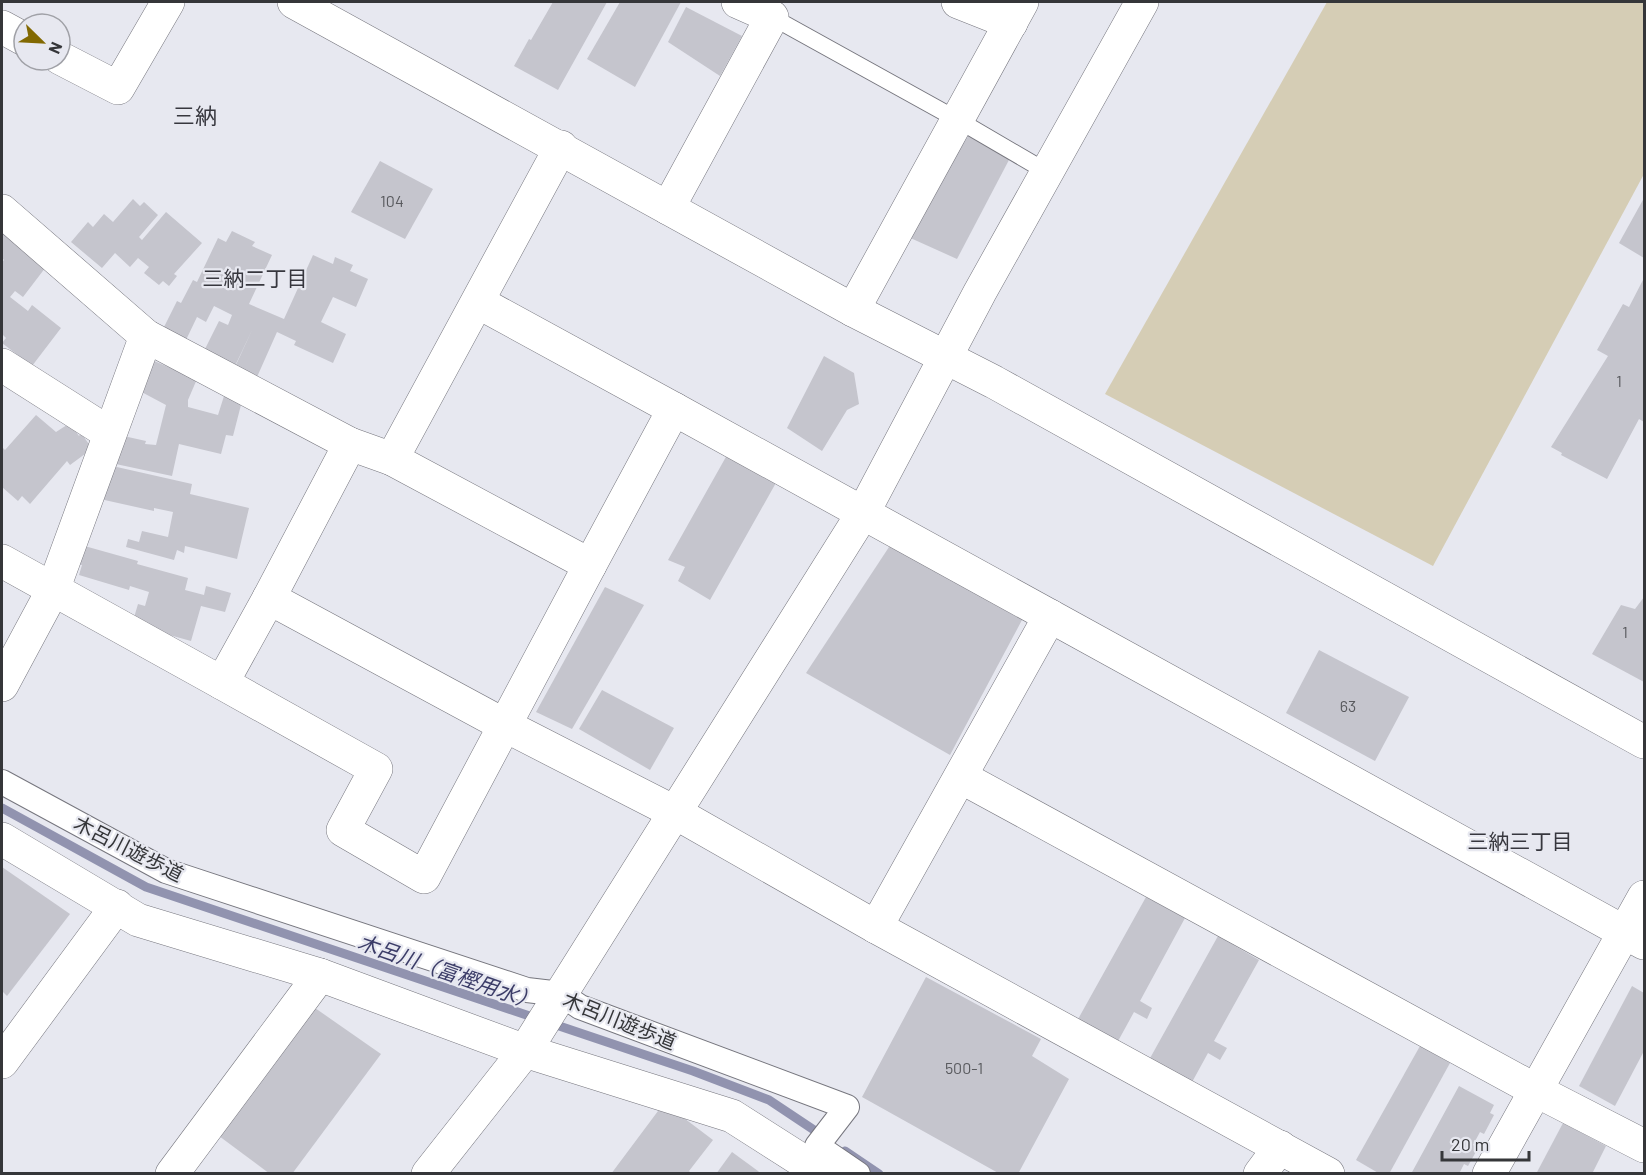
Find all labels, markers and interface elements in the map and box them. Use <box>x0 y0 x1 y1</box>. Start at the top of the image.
north arrow <box>12 12 72 72</box>
text: N <box>45 40 67 57</box>
district label: 三納 <box>173 102 217 128</box>
house number: 104 <box>380 191 404 210</box>
district label: 三納二丁目 <box>203 265 308 290</box>
house number: 1 <box>1616 371 1622 390</box>
house number: 1 <box>1622 622 1628 641</box>
house number: 63 <box>1340 696 1356 715</box>
street label: 木呂川遊歩道 <box>70 810 188 886</box>
district label: 三納三丁目 <box>1468 828 1573 853</box>
water label: 木呂川（富樫用水） <box>355 928 541 1014</box>
street label: 木呂川遊歩道 <box>560 986 680 1054</box>
house number: 500-1 <box>945 1058 983 1077</box>
scale bar <box>1442 1124 1529 1162</box>
text: 20 m <box>1451 1133 1489 1155</box>

